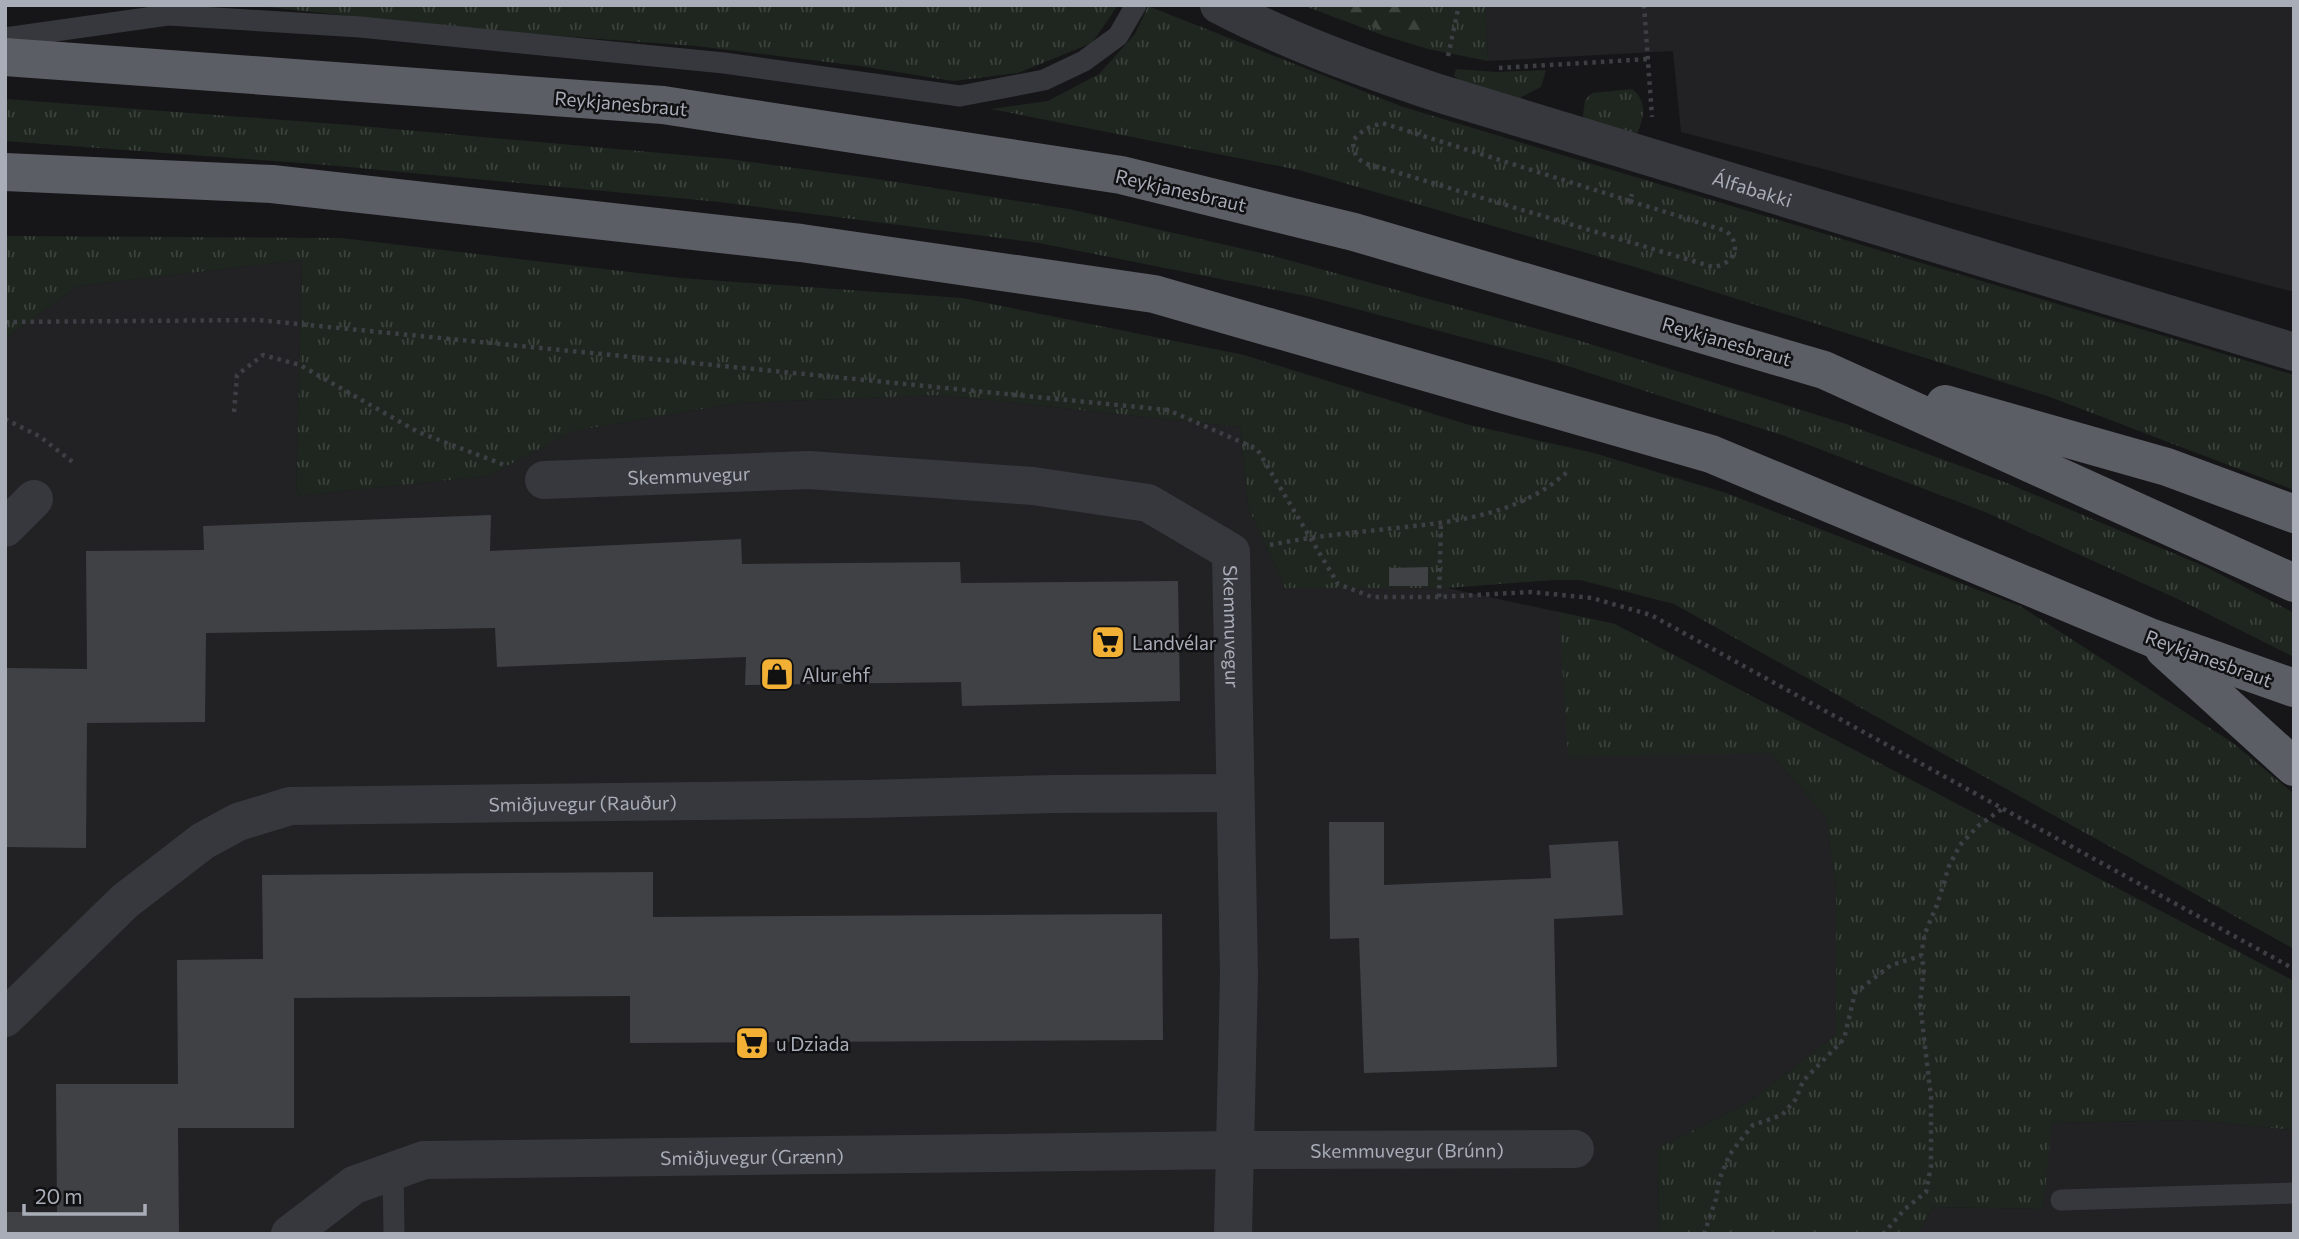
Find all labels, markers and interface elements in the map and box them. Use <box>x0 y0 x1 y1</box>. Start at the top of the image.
street label: Reykjanesbraut <box>554 86 689 120</box>
street label: Reykjanesbraut <box>1113 164 1249 216</box>
street label: Álfabakki <box>1710 165 1795 211</box>
street label: Reykjanesbraut <box>1660 312 1794 370</box>
street label: Skemmuvegur <box>627 461 751 488</box>
street label: Skemmuvegur <box>1220 565 1245 689</box>
supermarket icon: Landvélar <box>1089 623 1127 661</box>
street label: Reykjanesbraut <box>2142 624 2276 692</box>
place label: Landvélar <box>1132 631 1217 654</box>
shop icon: Alur ehf <box>758 655 796 693</box>
place label: Alur ehf <box>802 663 871 686</box>
street label: Smiðjuvegur (Rauður) <box>488 790 677 815</box>
supermarket icon: u Dziada <box>733 1024 771 1062</box>
place label: u Dziada <box>776 1032 849 1055</box>
street label: Skemmuvegur (Brúnn) <box>1310 1138 1504 1161</box>
street label: Smiðjuvegur (Grænn) <box>660 1143 844 1169</box>
scale bar <box>24 1172 145 1216</box>
text: 20 m <box>35 1183 83 1208</box>

